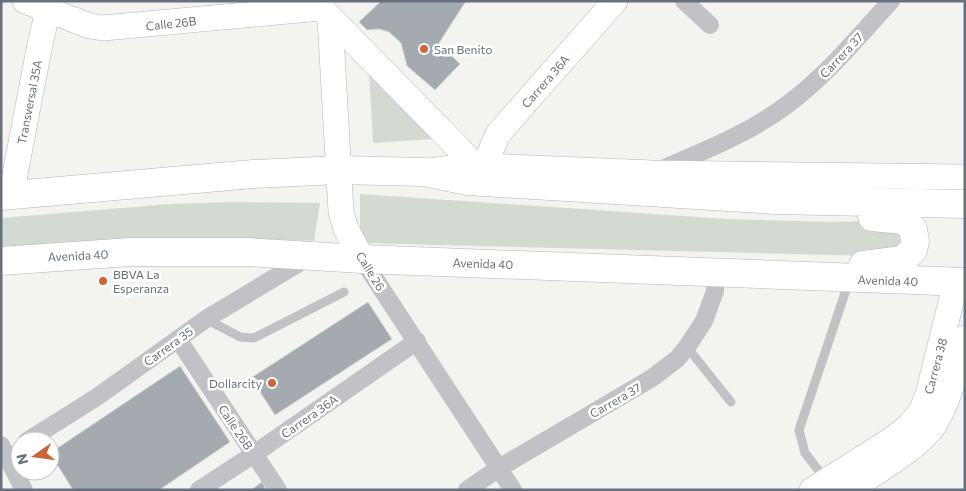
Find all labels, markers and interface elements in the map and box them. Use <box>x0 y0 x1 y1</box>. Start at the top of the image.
street label: Calle 26B <box>145 13 197 33</box>
street label: Carrera 37 <box>817 30 865 80</box>
place label: San Benito <box>434 42 493 56</box>
marker: San Benito <box>418 43 430 55</box>
street label: Carrera 36A <box>518 52 572 110</box>
street label: Transversal 35A <box>14 59 44 145</box>
street label: Avenida 40 <box>47 246 109 264</box>
street label: Calle 26 <box>354 249 388 293</box>
street label: Avenida 40 <box>452 255 514 271</box>
place label: BBVA La Esperanza <box>113 267 169 295</box>
street label: Avenida 40 <box>857 272 919 288</box>
marker: BBVA La Esperanza <box>97 275 109 287</box>
street label: Carrera 35 <box>141 323 195 368</box>
street label: Carrera 38 <box>921 336 949 396</box>
place label: Dollarcity <box>209 376 262 390</box>
marker: Dollarcity <box>266 377 278 389</box>
street label: Carrera 37 <box>587 380 643 420</box>
street label: Carrera 36A <box>278 391 340 441</box>
street label: Calle 26B <box>216 402 256 452</box>
north arrow <box>10 431 60 481</box>
text: N <box>12 452 31 466</box>

